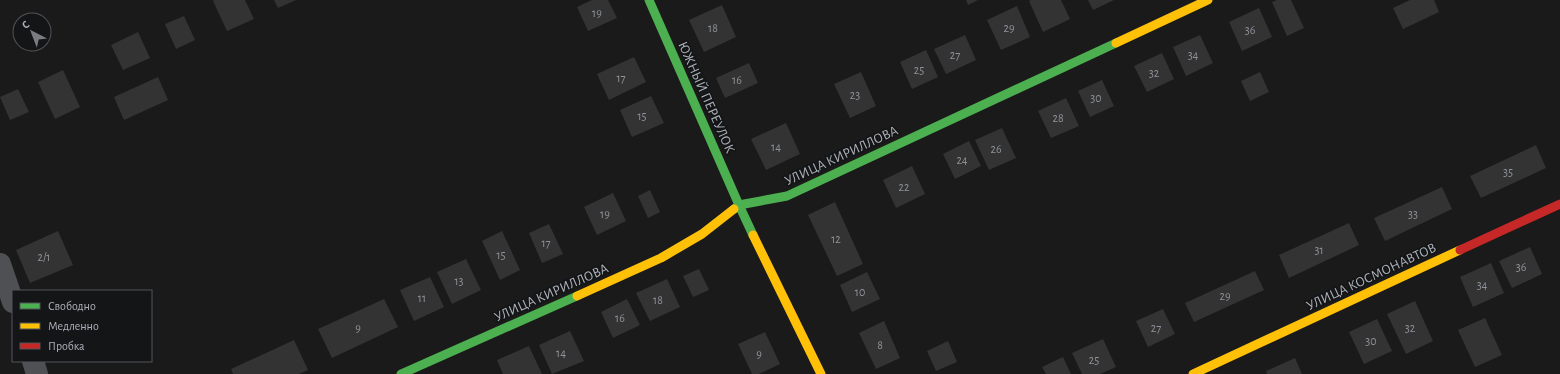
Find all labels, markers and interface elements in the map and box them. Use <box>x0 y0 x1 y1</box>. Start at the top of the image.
house number: 19 <box>592 7 602 19</box>
north arrow <box>12 12 52 52</box>
text: С <box>20 19 32 31</box>
house number: 18 <box>708 22 718 34</box>
house number: 29 <box>1003 22 1015 34</box>
house number: 36 <box>1245 24 1256 36</box>
street label: ЮЖНЫЙ ПЕРЕУЛОК <box>675 39 738 155</box>
house number: 27 <box>950 49 960 61</box>
house number: 34 <box>1188 49 1199 61</box>
house number: 25 <box>914 64 924 76</box>
house number: 32 <box>1149 67 1160 79</box>
house number: 17 <box>616 72 626 84</box>
house number: 16 <box>732 74 742 86</box>
house number: 23 <box>850 89 860 101</box>
house number: 30 <box>1090 92 1102 104</box>
house number: 15 <box>637 110 647 122</box>
house number: 28 <box>1052 112 1064 124</box>
street label: УЛИЦА КИРИЛЛОВА <box>783 123 900 188</box>
house number: 14 <box>771 141 781 153</box>
house number: 26 <box>990 143 1002 155</box>
house number: 24 <box>956 154 968 166</box>
house number: 35 <box>1503 166 1513 178</box>
house number: 22 <box>899 181 910 193</box>
house number: 19 <box>600 208 610 220</box>
house number: 33 <box>1408 208 1418 220</box>
house number: 12 <box>831 233 841 245</box>
house number: 17 <box>541 237 551 249</box>
street label: УЛИЦА КОСМОНАВТОВ <box>1304 241 1439 313</box>
house number: 31 <box>1314 244 1324 256</box>
house number: 15 <box>496 249 506 261</box>
house number: 2/1 <box>37 251 51 263</box>
street label: УЛИЦА КИРИЛЛОВА <box>492 261 611 324</box>
house number: 36 <box>1516 261 1527 273</box>
house number: 13 <box>454 275 464 287</box>
house number: 34 <box>1477 279 1488 291</box>
house number: 10 <box>855 286 865 298</box>
legend <box>12 290 152 362</box>
house number: 29 <box>1219 290 1231 302</box>
house number: 11 <box>418 292 426 304</box>
house number: 18 <box>653 294 663 306</box>
text: Свободно <box>48 300 96 312</box>
house number: 16 <box>615 312 625 324</box>
text: Медленно <box>48 320 99 332</box>
house number: 9 <box>355 322 361 334</box>
house number: 27 <box>1151 322 1161 334</box>
house number: 32 <box>1405 322 1416 334</box>
house number: 30 <box>1365 335 1377 347</box>
house number: 8 <box>877 339 883 351</box>
text: Пробка <box>48 340 85 352</box>
house number: 14 <box>556 347 566 359</box>
house number: 9 <box>756 348 762 360</box>
house number: 25 <box>1089 354 1099 366</box>

